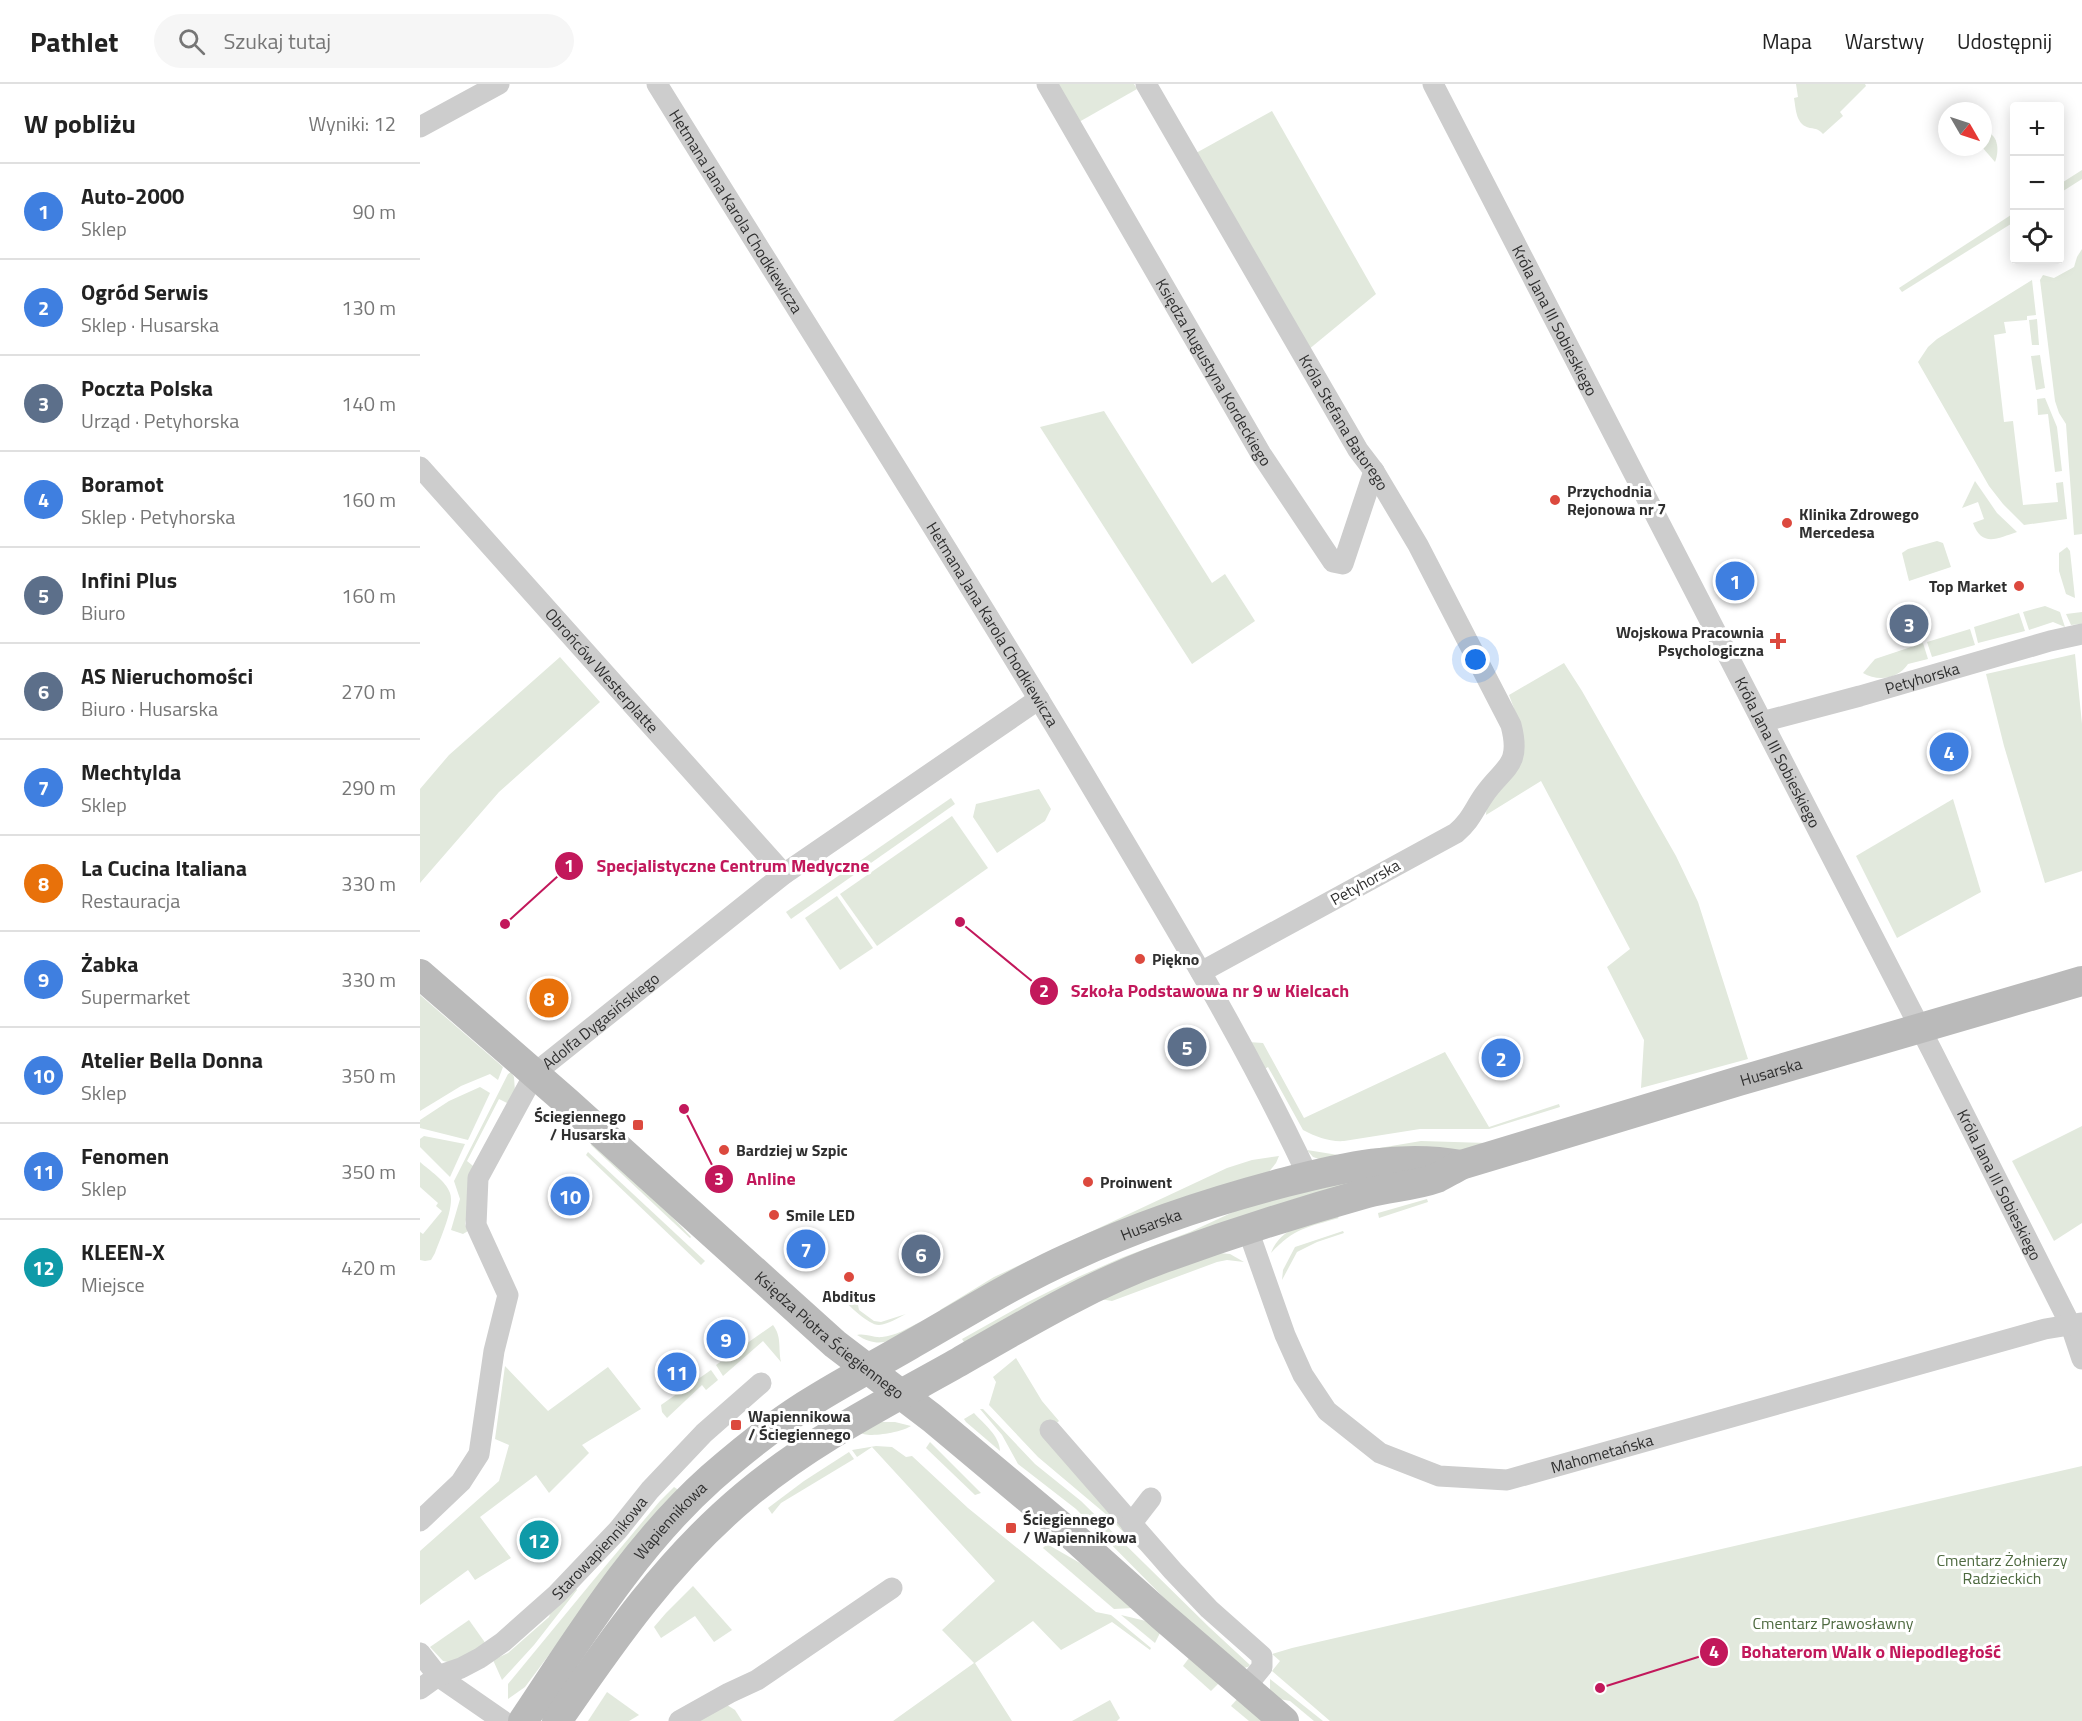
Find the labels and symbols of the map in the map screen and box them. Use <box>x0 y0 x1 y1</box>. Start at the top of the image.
north arrow <box>1938 102 1992 156</box>
street label: Hetmana Jana Karola Chodkiewicza <box>664 105 809 318</box>
street label: Króla Jana III Sobieskiego <box>1506 241 1604 400</box>
street label: Księdza Augustyna Kordeckiego <box>1150 274 1278 471</box>
street label: Króla Stefana Batorego <box>1293 350 1395 495</box>
place label: Przychodnia Rejonowa nr 7 <box>1567 479 1666 521</box>
marker: Przychodnia Rejonowa nr 7 <box>1548 493 1562 507</box>
place label: Klinika Zdrowego Mercedesa <box>1799 502 1919 544</box>
marker: Klinika Zdrowego Mercedesa <box>1780 516 1794 530</box>
street label: Hetmana Jana Karola Chodkiewicza <box>921 517 1065 731</box>
pin: 1 <box>1716 558 1754 604</box>
place label: Top Market <box>1929 574 2007 598</box>
marker: Top Market <box>2012 579 2026 593</box>
pin: 3 <box>1890 602 1928 646</box>
street label: Obrońców Westerplatte <box>540 603 664 738</box>
place label: Wojskowa Pracownia Psychologiczna <box>1616 620 1764 662</box>
marker: Wojskowa Pracownia Psychologiczna <box>1769 632 1787 650</box>
your location <box>1461 645 1490 674</box>
street label: Petyhorska <box>1882 656 1962 700</box>
street label: Króla Jana III Sobieskiego <box>1729 673 1827 832</box>
pin: 4 <box>1930 730 1969 774</box>
callout: Specjalistyczne Centrum Medyczne <box>554 848 881 884</box>
text: 1 <box>564 852 574 879</box>
text: Specjalistyczne Centrum Medyczne <box>597 852 869 879</box>
street label: Petyhorska <box>1326 853 1404 911</box>
place label: Piękno <box>1152 947 1199 971</box>
marker: Piękno <box>1133 952 1147 966</box>
street label: Adolfa Dygasińskiego <box>537 966 664 1075</box>
callout: Szkoła Podstawowa nr 9 w Kielcach <box>1029 973 1362 1009</box>
pin: 8 <box>530 976 568 1020</box>
text: 2 <box>1039 977 1049 1004</box>
text: Szkoła Podstawowa nr 9 w Kielcach <box>1071 977 1349 1004</box>
pin: 5 <box>1168 1024 1206 1070</box>
pin: 2 <box>1482 1036 1520 1080</box>
street label: Husarska <box>1737 1051 1805 1092</box>
place label: Ściegiennego / Husarska <box>534 1104 626 1146</box>
street label: Króla Jana III Sobieskiego <box>1951 1105 2048 1265</box>
marker: Ściegiennego / Husarska <box>631 1118 645 1132</box>
place label: Bardziej w Szpic <box>736 1138 848 1162</box>
marker: Bardziej w Szpic <box>717 1143 731 1157</box>
callout: Anline <box>704 1161 807 1197</box>
text: 3 <box>714 1165 724 1192</box>
text: Anline <box>746 1165 796 1192</box>
place label: Proinwent <box>1100 1170 1172 1194</box>
pin: 10 <box>550 1174 590 1218</box>
marker: Proinwent <box>1081 1175 1095 1189</box>
street label: Husarska <box>1117 1202 1185 1247</box>
place label: Smile LED <box>786 1203 855 1227</box>
marker: Smile LED <box>767 1208 781 1222</box>
pin: 7 <box>786 1226 826 1272</box>
pin: 6 <box>902 1232 940 1276</box>
street label: Księdza Piotra Ściegiennego <box>749 1265 909 1405</box>
marker: Abditus <box>842 1270 856 1284</box>
place label: Abditus <box>822 1284 876 1308</box>
pin: 9 <box>706 1316 746 1362</box>
pin: 11 <box>658 1350 696 1394</box>
place label: Wapiennikowa / Ściegiennego <box>748 1404 851 1446</box>
marker: Wapiennikowa / Ściegiennego <box>729 1418 743 1432</box>
street label: Mahometańska <box>1548 1428 1656 1479</box>
street label: Wapiennikowa <box>628 1476 712 1565</box>
street label: Starowapiennikowa <box>546 1491 653 1605</box>
place label: Ściegiennego / Wapiennikowa <box>1023 1507 1137 1549</box>
pin: 12 <box>520 1518 558 1562</box>
marker: Ściegiennego / Wapiennikowa <box>1004 1521 1018 1535</box>
park label: Cmentarz Żołnierzy Radzieckich <box>1936 1548 2068 1590</box>
park label: Cmentarz Prawosławny <box>1752 1611 1914 1635</box>
callout: Bohaterom Walk o Niepodległość <box>1699 1634 2013 1670</box>
text: 4 <box>1709 1638 1719 1665</box>
text: Bohaterom Walk o Niepodległość <box>1741 1638 2001 1665</box>

